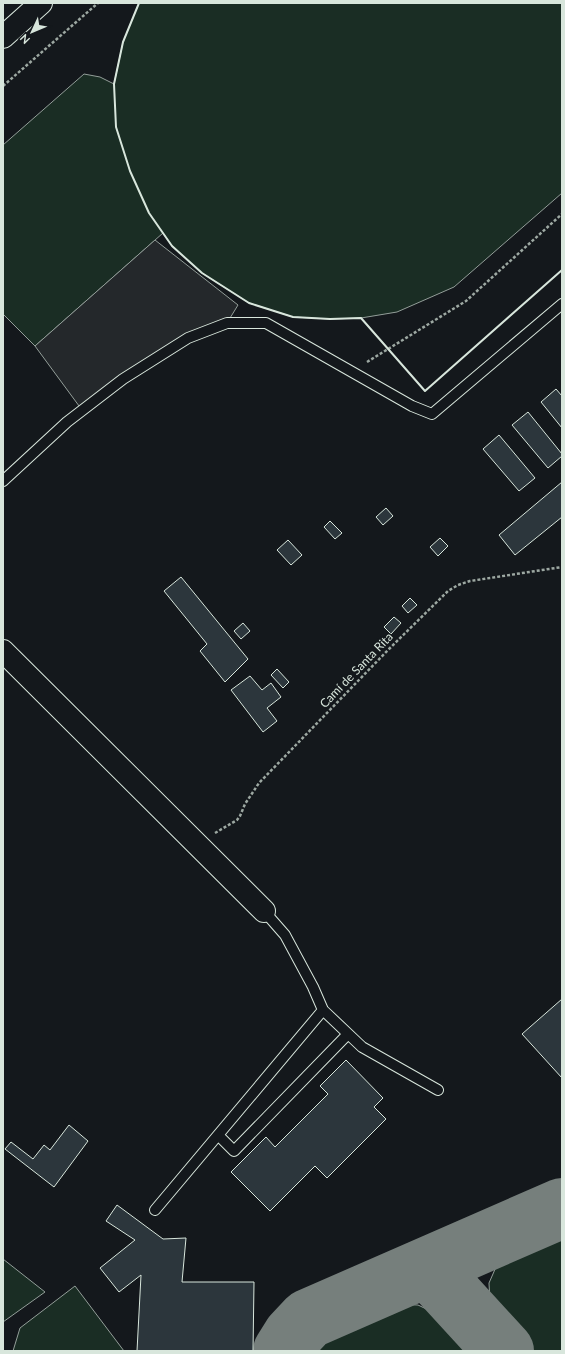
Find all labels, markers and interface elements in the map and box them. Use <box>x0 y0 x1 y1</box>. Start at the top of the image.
north arrow <box>12 12 52 52</box>
text: N <box>17 32 32 47</box>
street label: Camí de Santa Rita <box>316 629 396 711</box>

